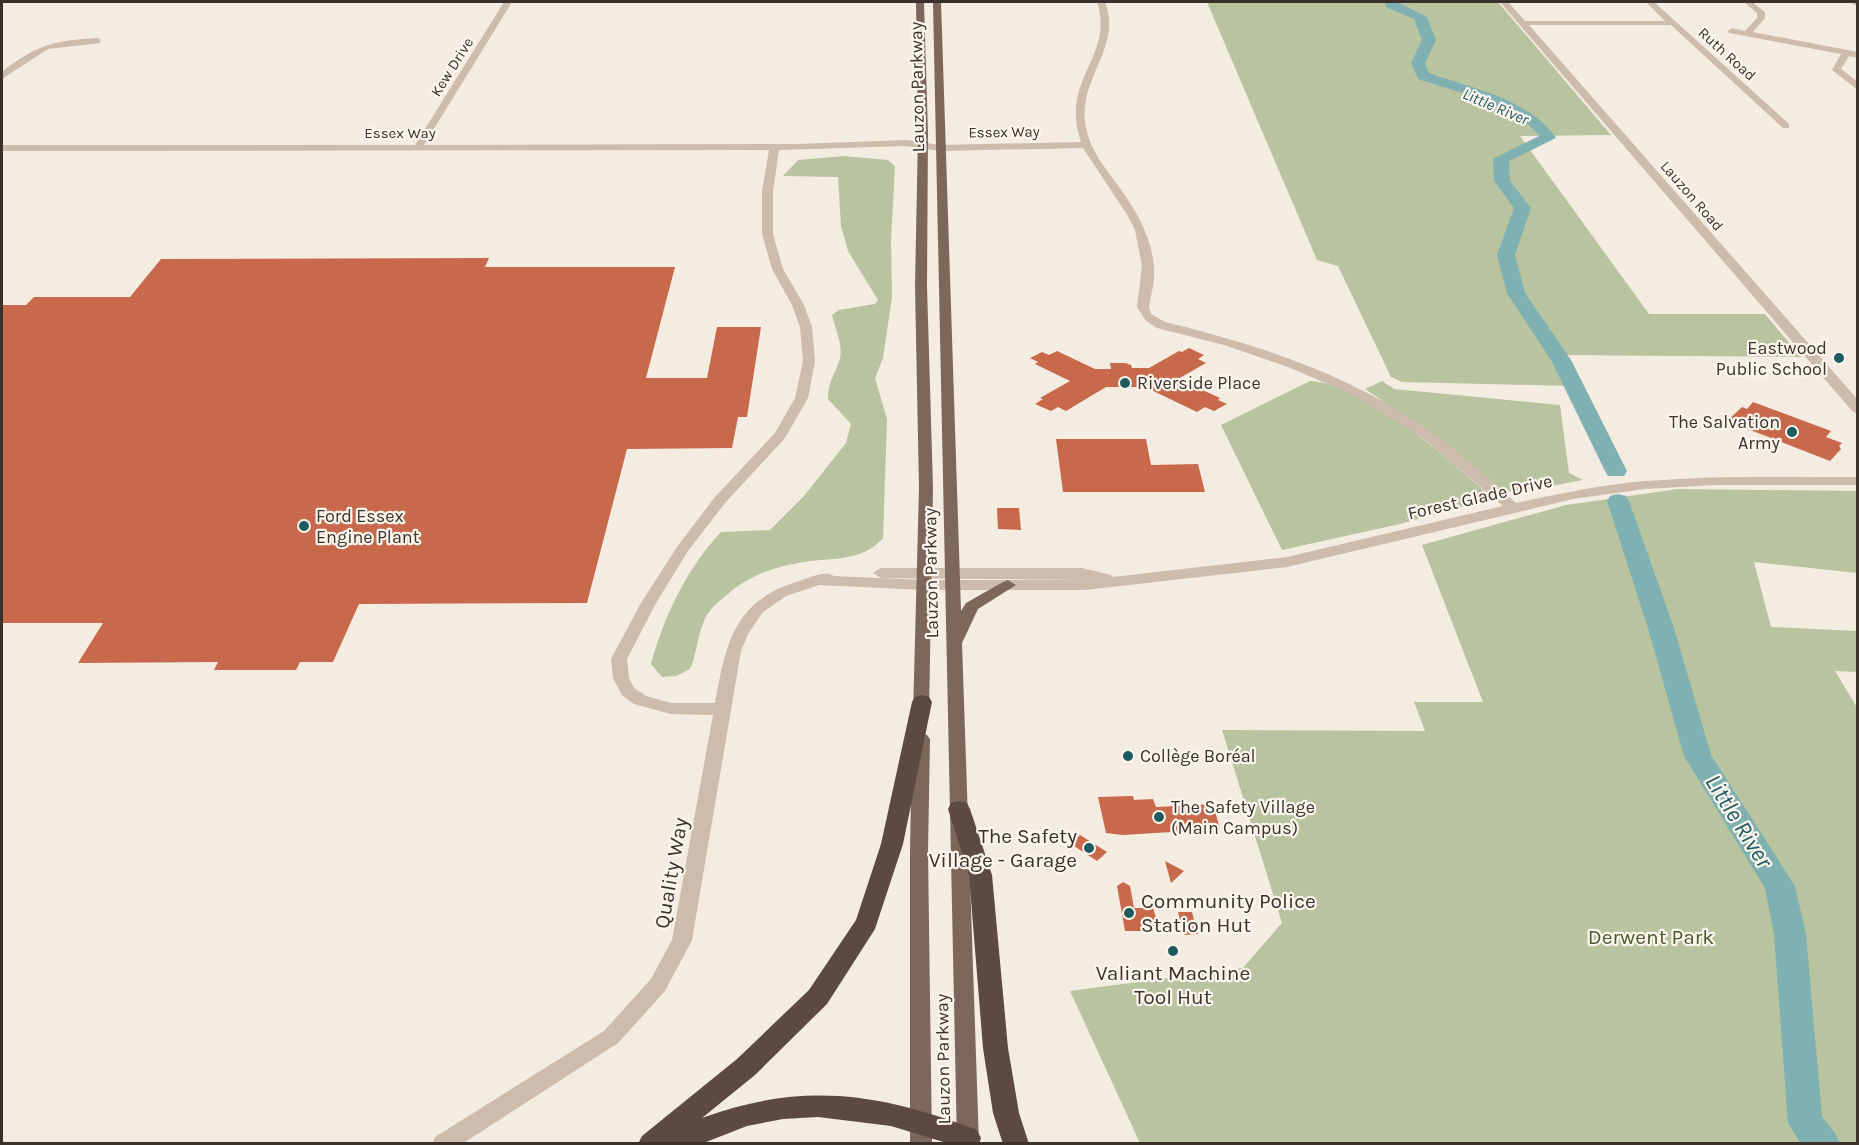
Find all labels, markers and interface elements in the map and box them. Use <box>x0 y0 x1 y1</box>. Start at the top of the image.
street label: Lauzon Parkway <box>905 21 929 152</box>
street label: Ruth Road <box>1695 24 1759 84</box>
street label: Kew Drive <box>427 34 477 100</box>
water label: Little River <box>1460 84 1532 129</box>
street label: Essex Way <box>968 122 1040 142</box>
street label: Essex Way <box>364 124 436 142</box>
street label: Lauzon Road <box>1657 157 1727 235</box>
place label: Eastwood Public School <box>1716 337 1827 380</box>
marker: Eastwood Public School <box>1832 351 1846 365</box>
place label: Riverside Place <box>1137 372 1261 394</box>
marker: Riverside Place <box>1118 376 1132 390</box>
place label: The Salvation Army <box>1669 411 1781 454</box>
marker: The Salvation Army <box>1785 425 1799 439</box>
street label: Forest Glade Drive <box>1406 470 1554 524</box>
place label: Ford Essex Engine Plant <box>316 505 420 548</box>
street label: Lauzon Parkway <box>919 507 943 638</box>
marker: Ford Essex Engine Plant <box>297 519 311 533</box>
place label: Collège Boréal <box>1140 745 1256 767</box>
marker: Collège Boréal <box>1121 749 1135 763</box>
water label: Little River <box>1699 769 1779 874</box>
place label: The Safety Village (Main Campus) <box>1171 796 1315 839</box>
marker: The Safety Village (Main Campus) <box>1152 810 1166 824</box>
street label: Quality Way <box>649 815 693 930</box>
place label: The Safety Village - Garage <box>929 824 1077 872</box>
marker: The Safety Village - Garage <box>1082 841 1096 855</box>
place label: Community Police Station Hut <box>1141 889 1316 937</box>
marker: Community Police Station Hut <box>1122 906 1136 920</box>
park label: Derwent Park <box>1588 925 1714 949</box>
marker: Valiant Machine Tool Hut <box>1166 944 1180 958</box>
place label: Valiant Machine Tool Hut <box>1096 961 1250 1009</box>
street label: Lauzon Parkway <box>931 993 955 1124</box>

